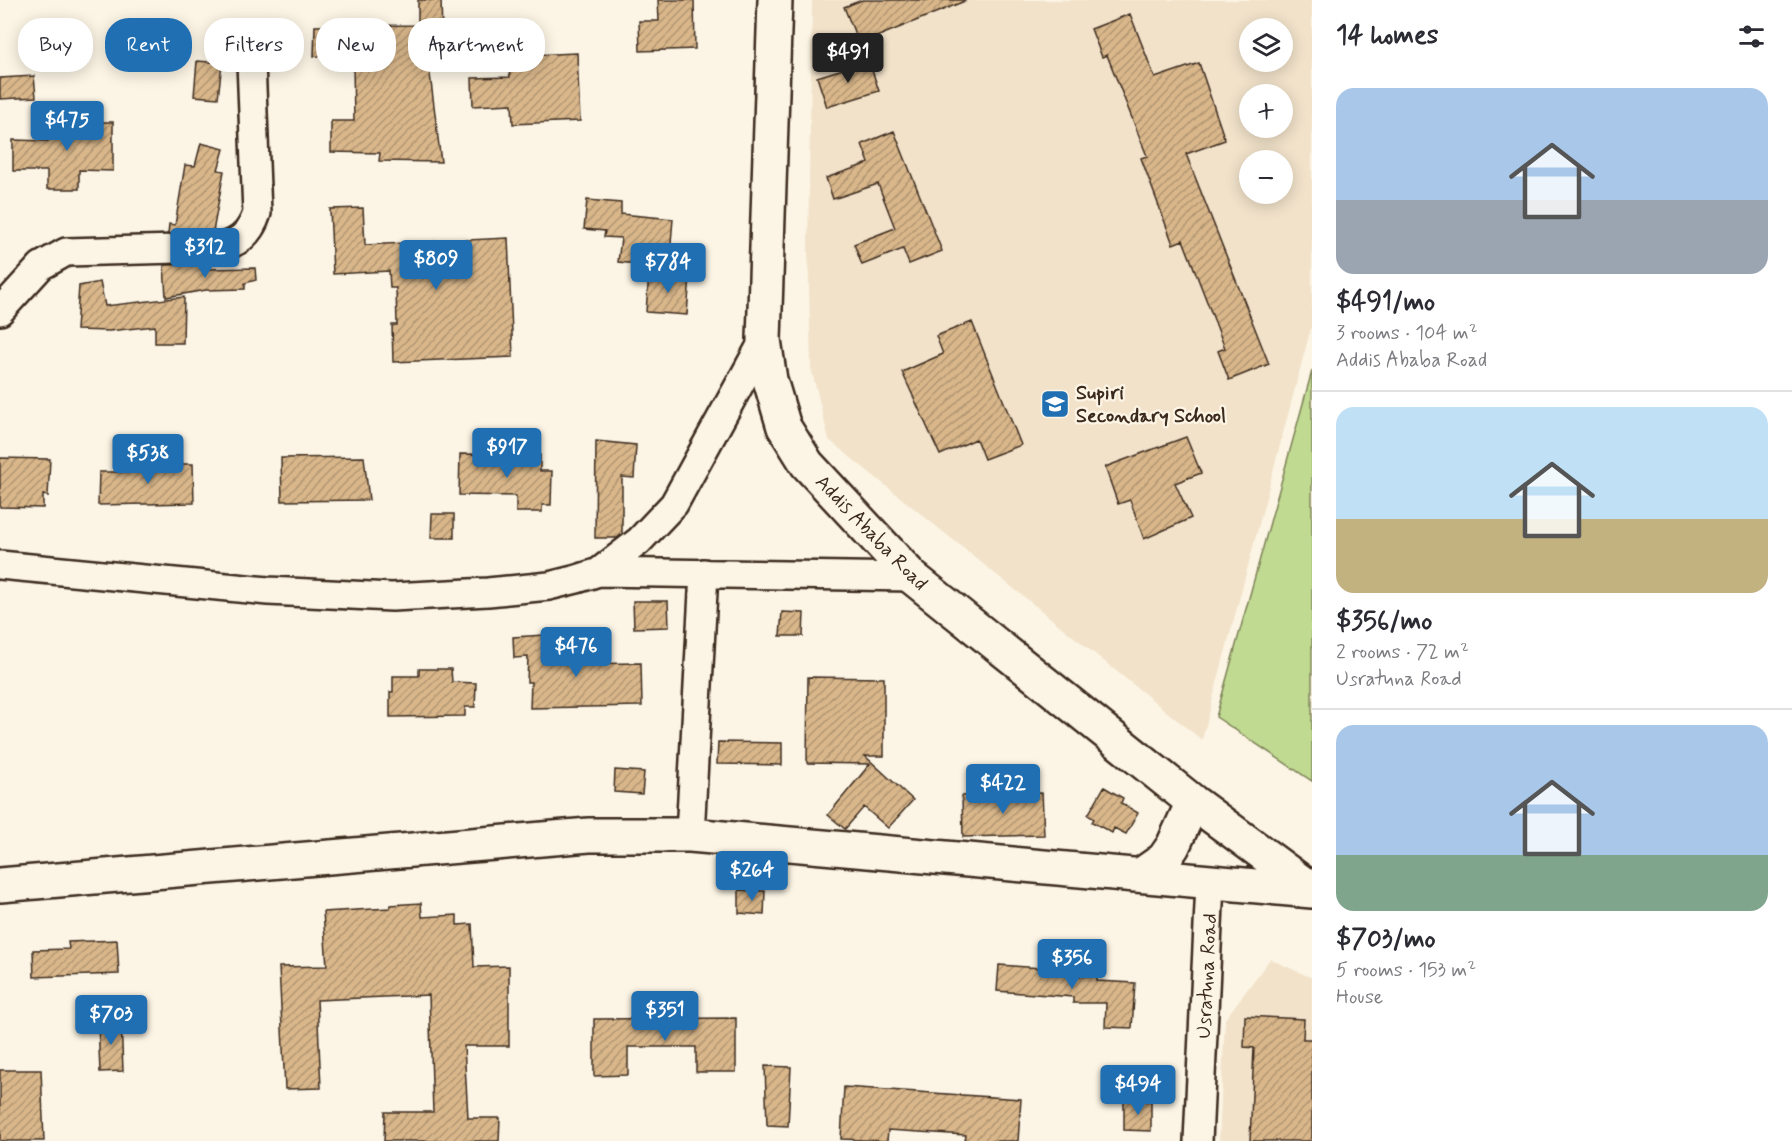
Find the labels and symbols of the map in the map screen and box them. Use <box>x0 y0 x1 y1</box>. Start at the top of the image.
pin: $491 <box>812 33 884 84</box>
pin: $475 <box>31 101 103 152</box>
pin: $312 <box>169 228 241 279</box>
pin: $809 <box>400 240 472 291</box>
pin: $784 <box>632 243 704 294</box>
place label: Supiri Secondary School <box>1076 380 1226 430</box>
school or university icon: Supiri Secondary School <box>1039 388 1071 420</box>
pin: $917 <box>471 428 543 479</box>
pin: $538 <box>112 434 184 485</box>
street label: Addis Ababa Road <box>809 469 933 597</box>
pin: $476 <box>540 627 612 678</box>
pin: $422 <box>967 764 1039 815</box>
pin: $264 <box>716 851 788 902</box>
street label: Usratuna Road <box>1191 913 1224 1040</box>
pin: $356 <box>1036 939 1108 990</box>
pin: $351 <box>629 991 701 1042</box>
pin: $703 <box>75 995 147 1046</box>
pin: $494 <box>1102 1065 1174 1116</box>

